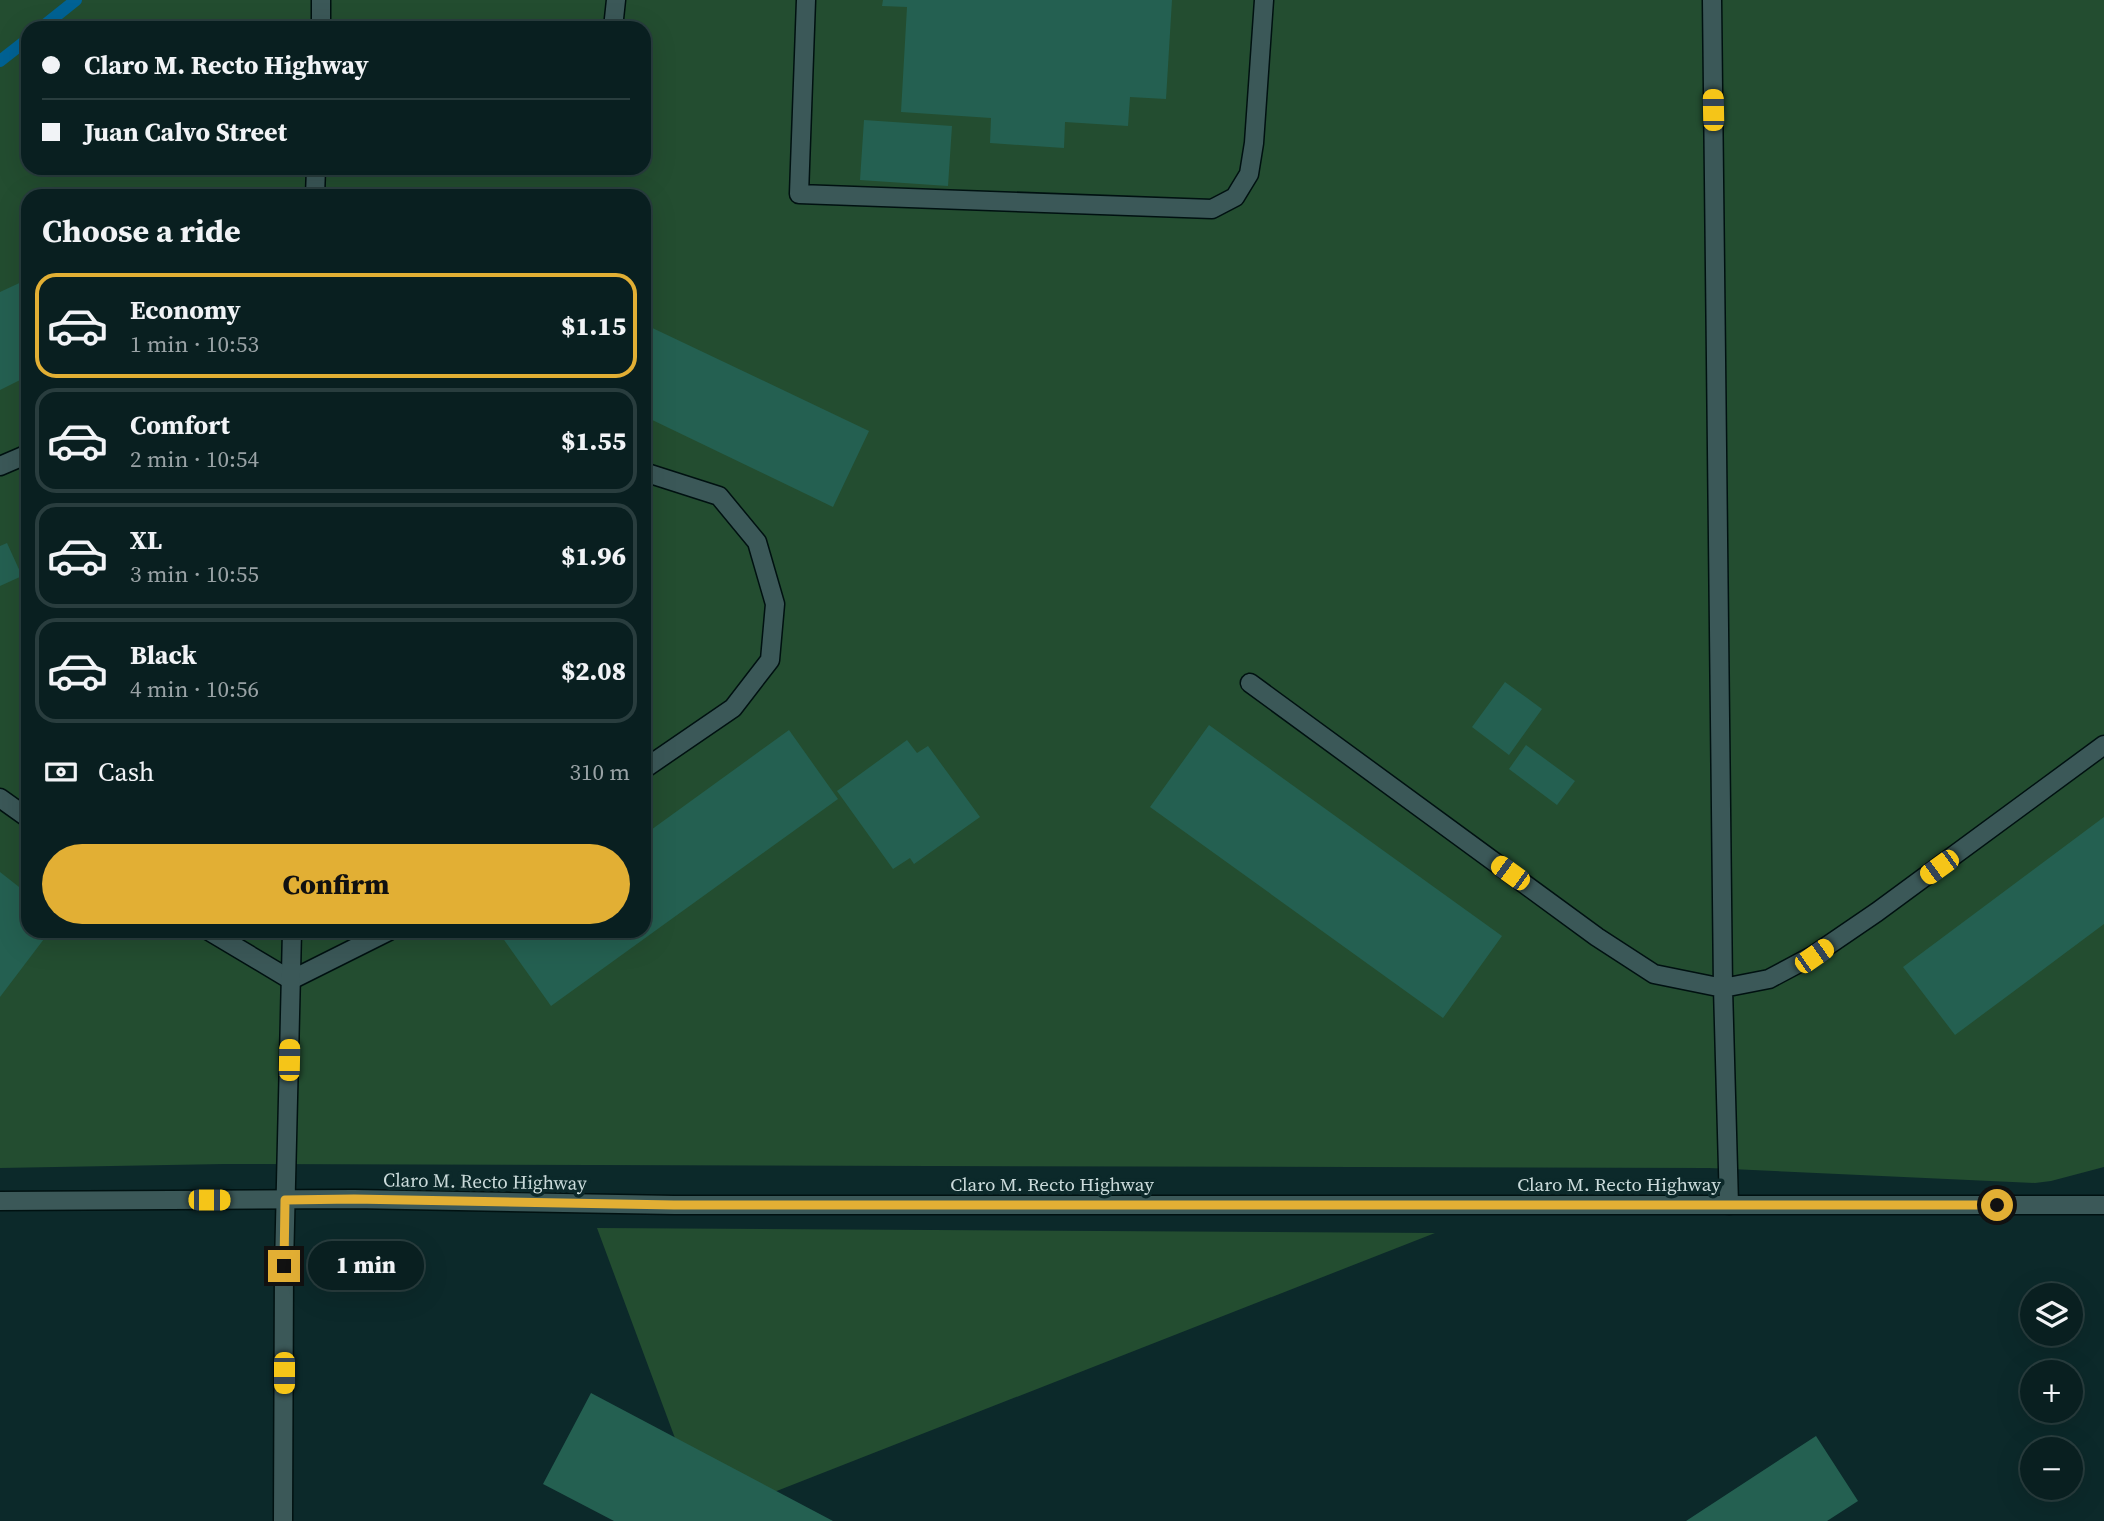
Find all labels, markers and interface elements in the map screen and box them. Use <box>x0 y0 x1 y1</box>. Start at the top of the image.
text: Claro M. Recto Highway <box>84 47 369 83</box>
car <box>1703 89 1724 131</box>
text: Juan Calvo Street <box>84 114 287 150</box>
text: Choose a ride <box>42 209 241 253</box>
text: Economy <box>130 292 241 328</box>
icon: car <box>46 294 109 357</box>
text: $1.15 <box>561 308 626 344</box>
text: 1 min · 10:53 <box>130 328 259 360</box>
text: Comfort <box>130 407 230 443</box>
icon: car <box>46 409 109 472</box>
text: $1.55 <box>561 423 626 459</box>
text: 2 min · 10:54 <box>130 443 259 475</box>
text: XL <box>130 522 162 558</box>
icon: car <box>46 524 109 587</box>
text: $1.96 <box>561 538 626 574</box>
text: 3 min · 10:55 <box>130 558 259 590</box>
text: Black <box>130 637 197 673</box>
icon: car <box>46 639 109 702</box>
text: $2.08 <box>561 653 626 689</box>
text: 4 min · 10:56 <box>130 673 259 705</box>
icon: cash <box>42 753 80 791</box>
text: Cash <box>98 754 154 790</box>
text: 310 m <box>569 756 630 788</box>
button: Confirm <box>42 844 630 924</box>
car <box>1916 846 1963 888</box>
car <box>1487 852 1534 894</box>
car <box>1791 935 1838 977</box>
car <box>279 1039 300 1081</box>
street label: Claro M. Recto Highway <box>383 1166 587 1196</box>
street label: Claro M. Recto Highway <box>950 1171 1154 1197</box>
street label: Claro M. Recto Highway <box>1517 1171 1721 1197</box>
route start <box>1981 1189 2013 1221</box>
car <box>189 1190 231 1211</box>
callout: 1 min <box>308 1242 424 1290</box>
text: 1 min <box>336 1249 396 1281</box>
route end <box>268 1250 300 1282</box>
map controls <box>2020 1283 2083 1500</box>
button: layers <box>2020 1283 2083 1346</box>
car <box>274 1352 295 1394</box>
button: + <box>2020 1360 2083 1423</box>
button: − <box>2020 1437 2083 1500</box>

